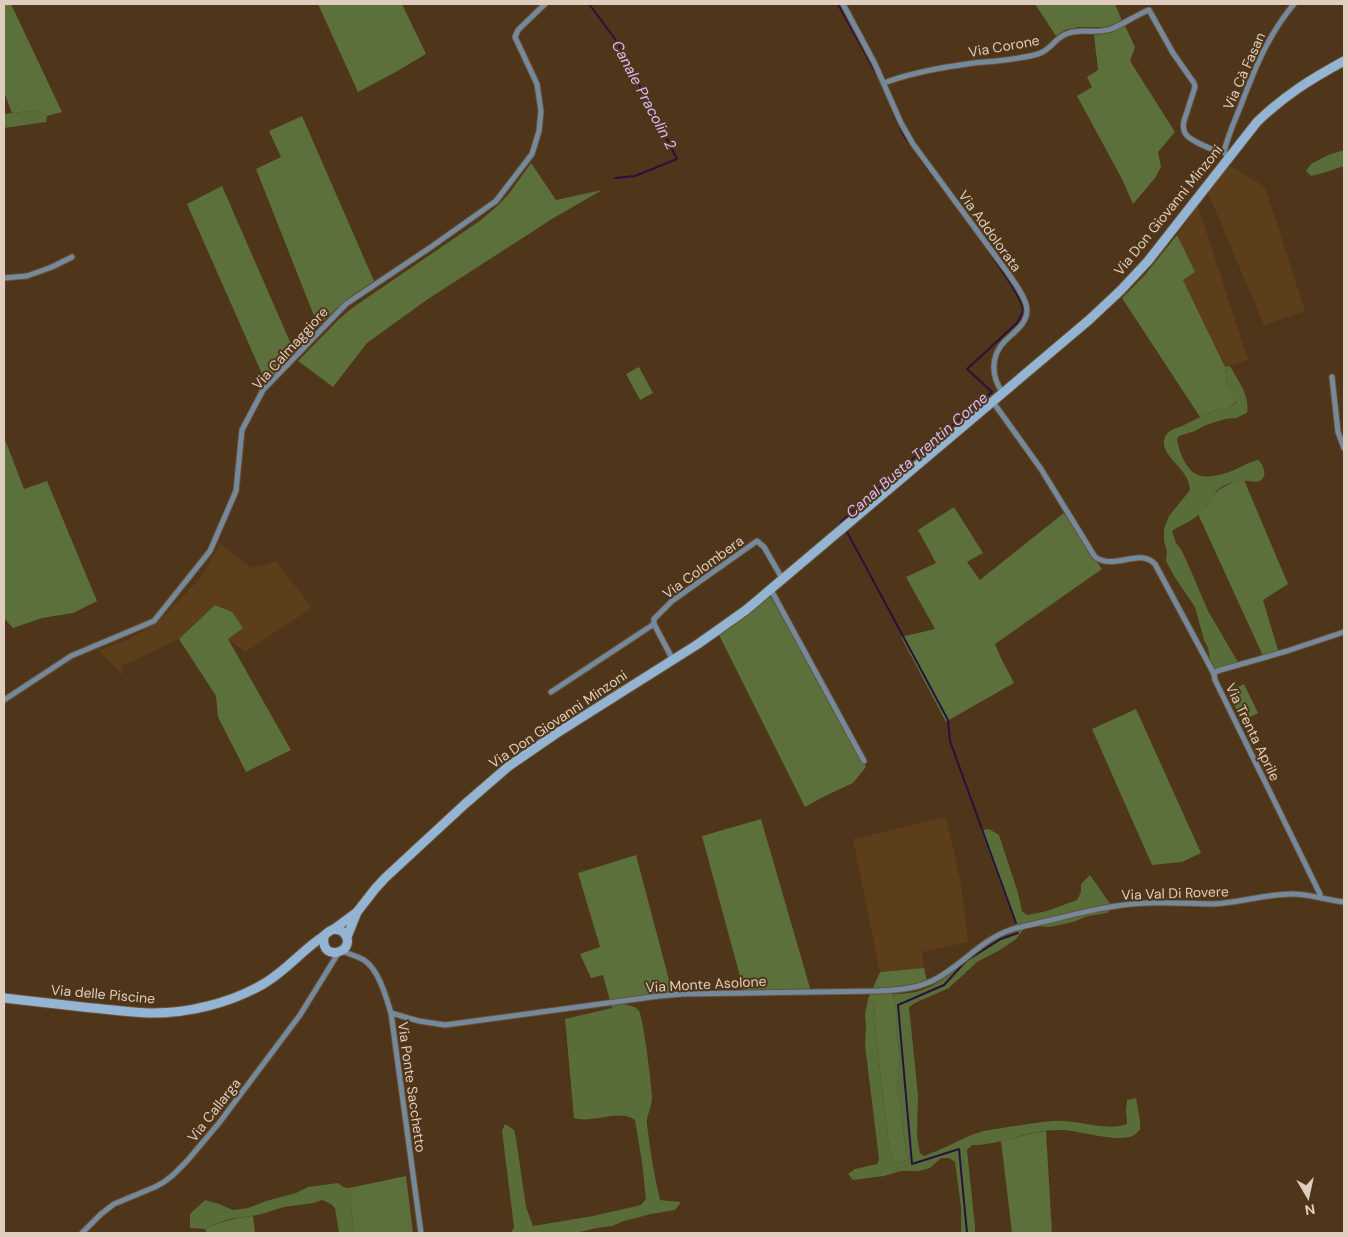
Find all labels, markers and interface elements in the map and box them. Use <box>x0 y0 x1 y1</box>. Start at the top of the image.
street label: Via Cà Fasan <box>1219 30 1269 112</box>
street label: Via Corone <box>967 31 1041 61</box>
water label: Canale Pracolin 2 <box>607 37 681 153</box>
street label: Via Don Giovanni Minzoni <box>1110 141 1226 279</box>
street label: Via Addolorata <box>955 187 1025 275</box>
street label: Via Calmaggiore <box>248 303 332 393</box>
water label: Canal Busta Trentin Corne <box>842 387 993 522</box>
street label: Via Colombera <box>659 532 747 602</box>
street label: Via Don Giovanni Minzoni <box>485 666 631 772</box>
street label: Via Trenta Aprile <box>1222 680 1284 784</box>
street label: Via Val Di Rovere <box>1121 882 1229 904</box>
street label: Via Monte Asolone <box>645 972 767 996</box>
street label: Via delle Piscine <box>50 980 156 1008</box>
street label: Via Ponte Sacchetto <box>394 1021 430 1153</box>
street label: Via Callarga <box>184 1075 244 1145</box>
north arrow <box>1283 1172 1333 1222</box>
text: N <box>1304 1200 1316 1220</box>

